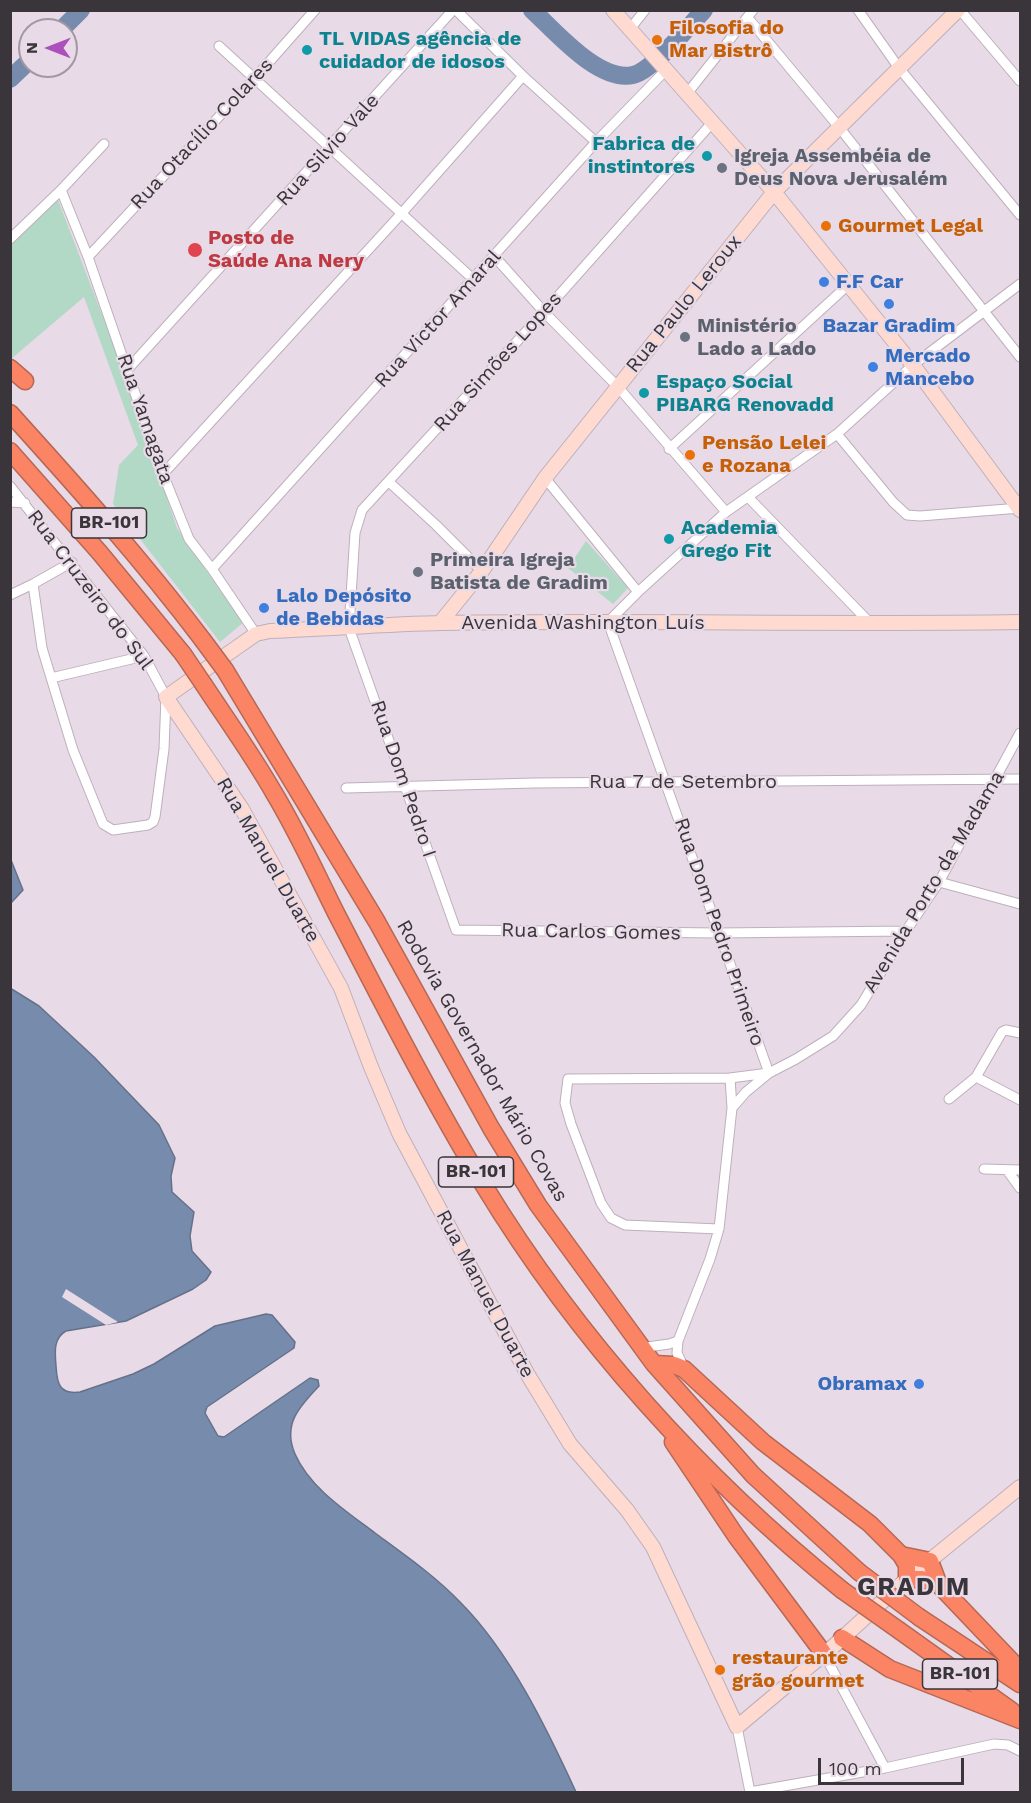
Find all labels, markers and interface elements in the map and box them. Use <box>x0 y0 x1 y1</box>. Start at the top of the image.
place label: Filosofia do Mar Bistrô <box>669 16 784 63</box>
north arrow <box>18 18 78 78</box>
place label: TL VIDAS agência de cuidador de idosos <box>319 27 521 74</box>
marker: Filosofia do Mar Bistrô <box>650 33 664 47</box>
text: N <box>22 42 41 54</box>
marker: TL VIDAS agência de cuidador de idosos <box>300 43 314 57</box>
street label: Rua Otacílio Colares <box>126 53 278 215</box>
street label: Rua Silvio Vale <box>271 89 385 211</box>
place label: Fabrica de instintores <box>588 132 695 179</box>
place label: Igreja Assembéia de Deus Nova Jerusalém <box>734 144 948 191</box>
marker: Fabrica de instintores <box>700 149 714 163</box>
marker: Igreja Assembéia de Deus Nova Jerusalém <box>715 161 729 175</box>
place label: Gourmet Legal <box>838 214 983 238</box>
marker: Gourmet Legal <box>819 219 833 233</box>
place label: Posto de Saúde Ana Nery <box>208 226 364 273</box>
street label: Rua Paulo Leroux <box>621 230 747 378</box>
marker: Posto de Saúde Ana Nery <box>186 241 204 259</box>
street label: Rua Victor Amaral <box>370 245 506 393</box>
place label: F.F Car <box>836 270 903 294</box>
marker: F.F Car <box>817 275 831 289</box>
street label: Rua Simões Lopes <box>429 287 567 437</box>
marker: Bazar Gradim <box>882 297 896 311</box>
place label: Ministério Lado a Lado <box>697 314 816 361</box>
place label: Bazar Gradim <box>822 314 956 338</box>
marker: Ministério Lado a Lado <box>678 330 692 344</box>
place label: Mercado Mancebo <box>885 344 975 391</box>
street label: Rua Yamagata <box>111 351 179 487</box>
marker: Mercado Mancebo <box>866 360 880 374</box>
place label: Espaço Social PIBARG Renovadd <box>656 370 834 417</box>
marker: Espaço Social PIBARG Renovadd <box>637 386 651 400</box>
place label: Pensão Lelei e Rozana <box>702 431 826 478</box>
marker: Pensão Lelei e Rozana <box>683 448 697 462</box>
street label: Rua Cruzeiro do Sul <box>22 505 158 675</box>
road number: BR-101 <box>72 508 146 538</box>
place label: Academia Grego Fit <box>681 516 777 563</box>
marker: Academia Grego Fit <box>662 532 676 546</box>
place label: Primeira Igreja Batista de Gradim <box>430 548 608 595</box>
marker: Primeira Igreja Batista de Gradim <box>411 565 425 579</box>
place label: Lalo Depósito de Bebidas <box>276 584 412 631</box>
marker: Lalo Depósito de Bebidas <box>257 601 271 615</box>
street label: Avenida Washington Luís <box>461 611 705 635</box>
street label: Rua Dom Pedro I <box>365 697 441 861</box>
street label: Avenida Porto da Madama <box>858 767 1010 997</box>
street label: Rua 7 de Setembro <box>589 770 777 794</box>
street label: Rua Manuel Duarte <box>211 773 325 947</box>
street label: Rua Dom Pedro Primeiro <box>669 815 769 1049</box>
street label: Rodovia Governador Mário Covas <box>391 916 573 1206</box>
street label: Rua Carlos Gomes <box>501 918 681 946</box>
road number: BR-101 <box>438 1157 514 1187</box>
street label: Rua Manuel Duarte <box>431 1206 539 1382</box>
place label: Obramax <box>818 1372 907 1396</box>
marker: Obramax <box>912 1377 926 1391</box>
district label: GRADIM <box>857 1571 971 1603</box>
place label: restaurante grão gourmet <box>732 1646 864 1693</box>
road number: BR-101 <box>922 1659 998 1689</box>
marker: restaurante grão gourmet <box>713 1663 727 1677</box>
scale bar <box>821 1746 966 1784</box>
text: 100 m <box>829 1758 882 1779</box>

